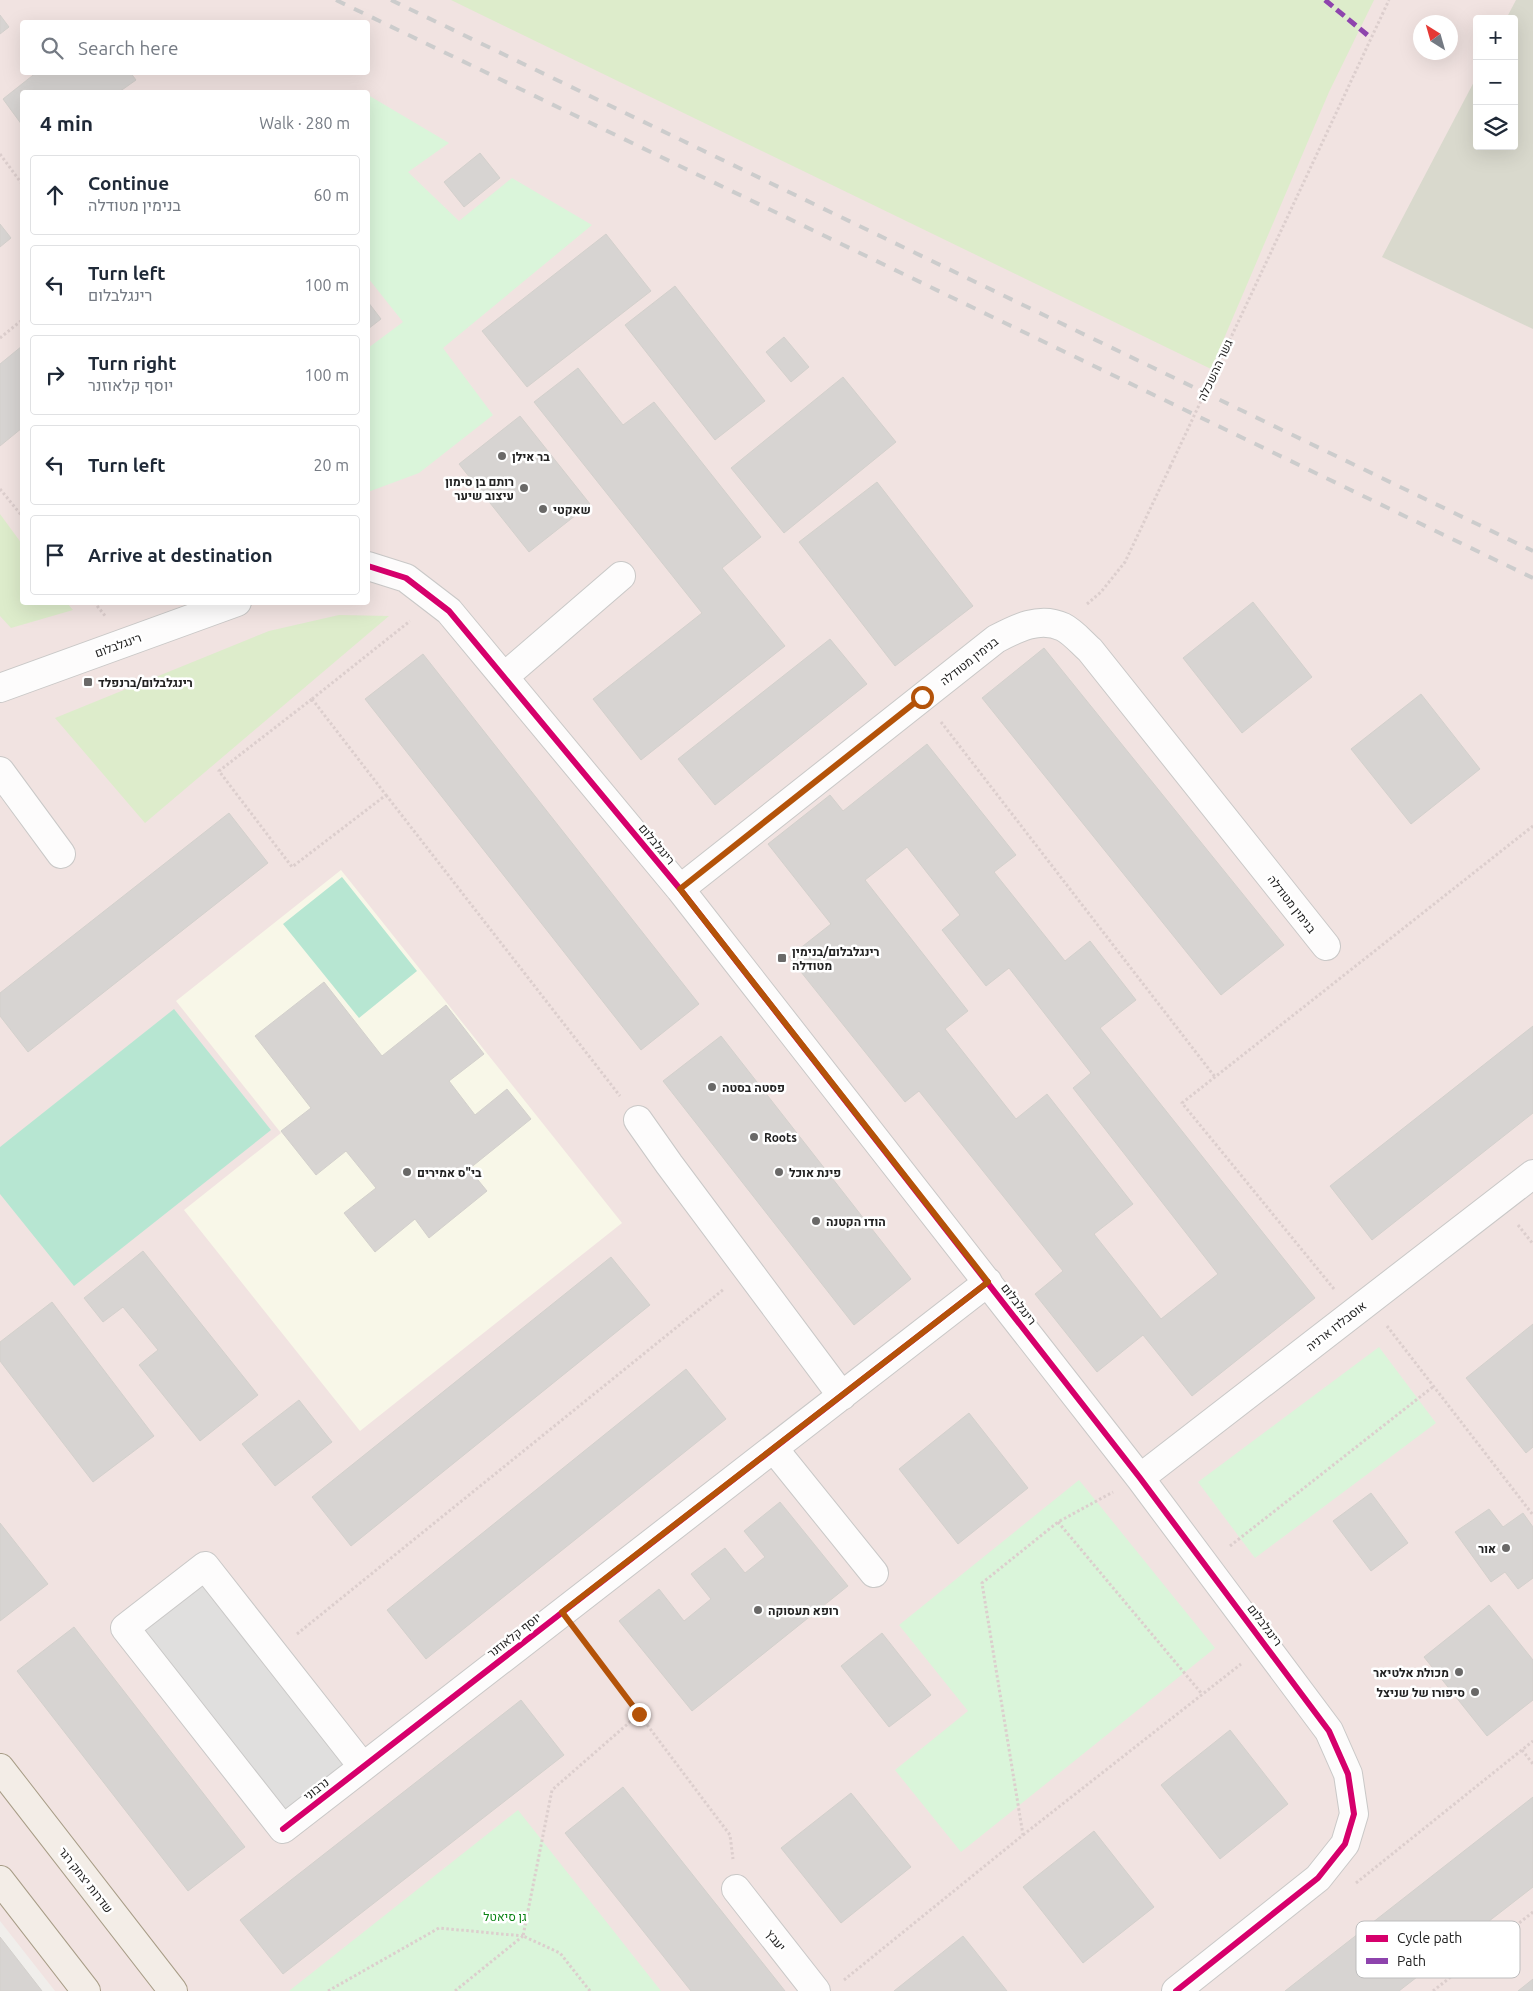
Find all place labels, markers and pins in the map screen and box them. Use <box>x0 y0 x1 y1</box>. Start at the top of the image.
marker: בר אילן <box>496 450 508 462</box>
place label: בר אילן <box>512 450 550 463</box>
place label: רותם בן סימון עיצוב שיער <box>445 475 514 502</box>
marker: רותם בן סימון עיצוב שיער <box>518 482 530 494</box>
marker: שאקטי <box>537 503 549 515</box>
place label: שאקטי <box>553 503 591 516</box>
marker: רינגלבלום/ברנפלד <box>82 676 94 688</box>
place label: רינגלבלום/ברנפלד <box>98 676 193 689</box>
place label: רינגלבלום/בנימין מטודלה <box>792 945 879 972</box>
marker: רינגלבלום/בנימין מטודלה <box>776 952 788 964</box>
marker: פסטה בסטה <box>706 1081 718 1093</box>
place label: פסטה בסטה <box>722 1081 785 1094</box>
marker: Roots <box>748 1131 760 1143</box>
place label: Roots <box>764 1131 797 1144</box>
marker: בי"ס אמירים <box>401 1166 413 1178</box>
place label: בי"ס אמירים <box>417 1166 482 1179</box>
marker: פינת אוכל <box>773 1166 785 1178</box>
place label: פינת אוכל <box>789 1166 841 1179</box>
marker: הודו הקטנה <box>810 1215 822 1227</box>
place label: הודו הקטנה <box>826 1215 886 1228</box>
place label: אור <box>1478 1542 1496 1555</box>
marker: אור <box>1500 1542 1512 1554</box>
marker: רופא תעסוקה <box>752 1604 764 1616</box>
place label: רופא תעסוקה <box>768 1604 839 1617</box>
place label: מכולת אלטיאר <box>1373 1666 1449 1679</box>
marker: מכולת אלטיאר <box>1453 1666 1465 1678</box>
place label: סיפורו של שניצל <box>1376 1686 1465 1699</box>
marker: סיפורו של שניצל <box>1469 1686 1481 1698</box>

